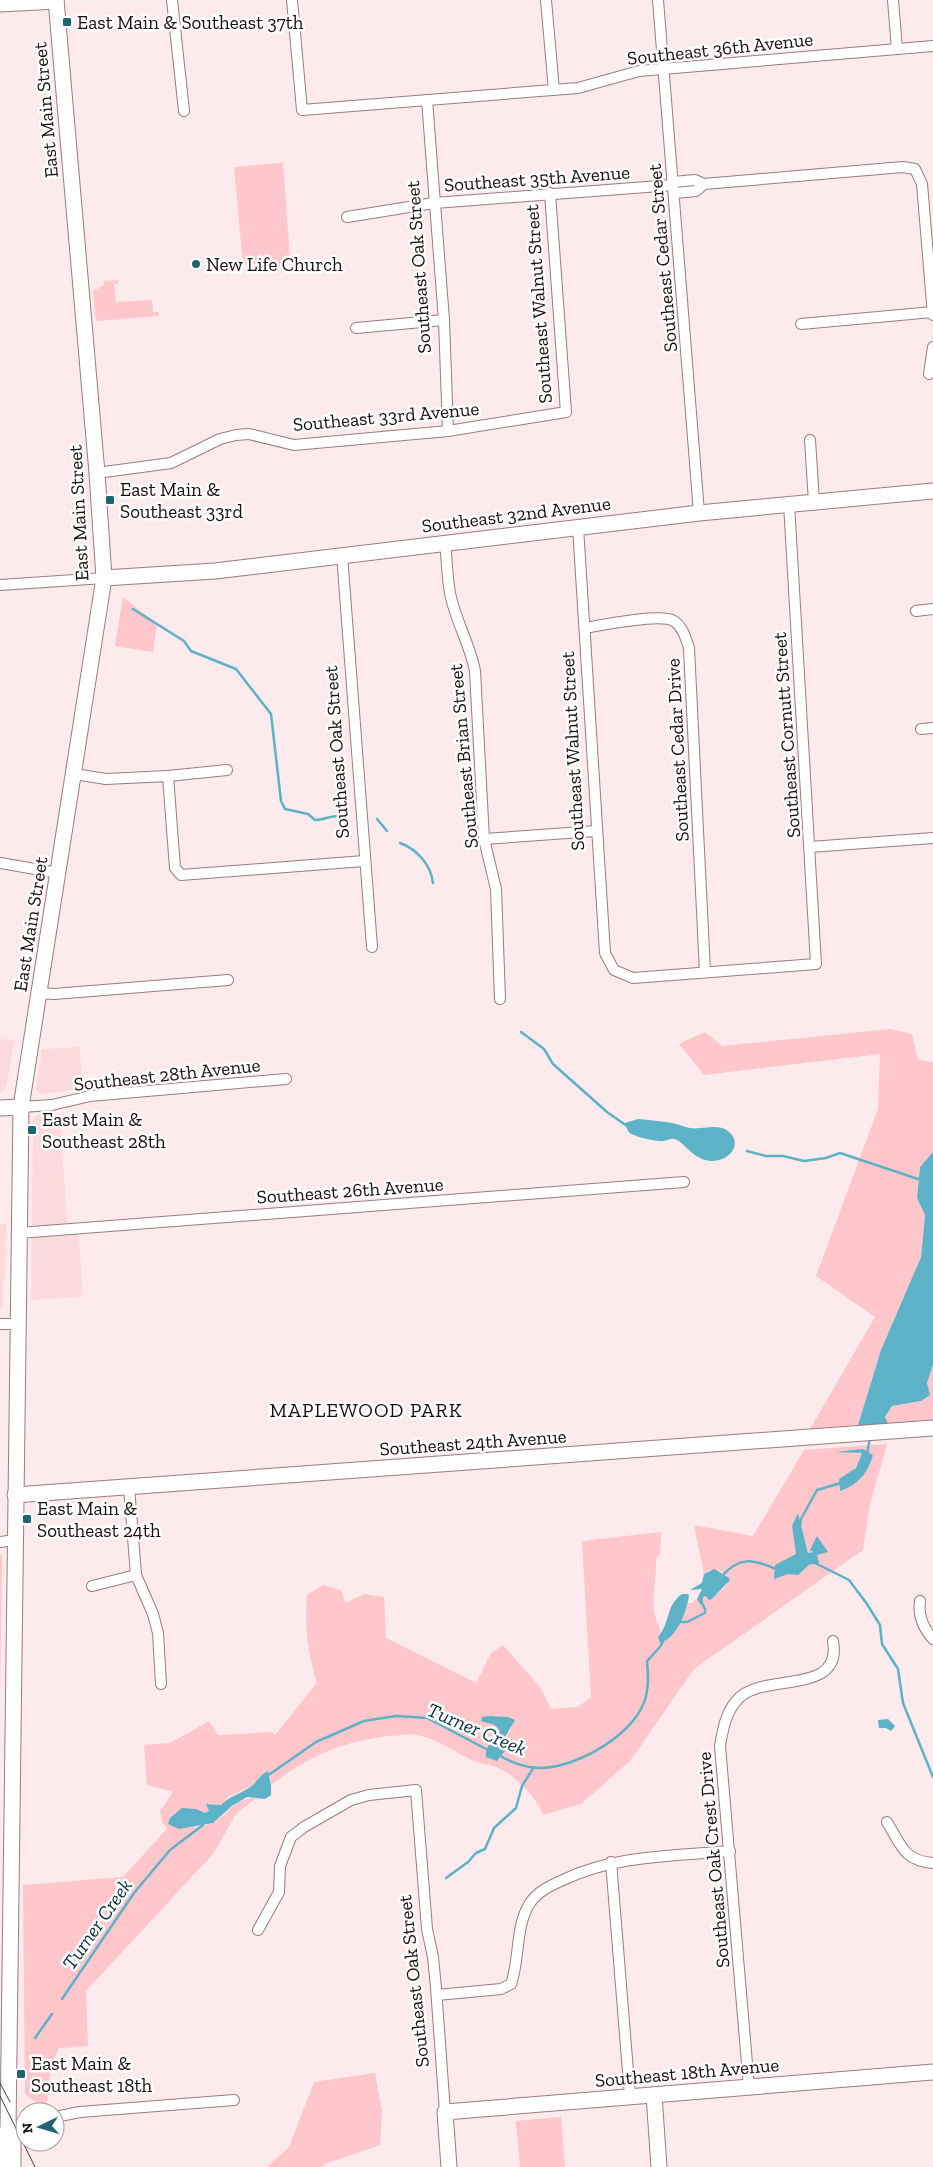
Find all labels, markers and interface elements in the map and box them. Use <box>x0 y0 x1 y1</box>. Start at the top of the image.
place label: East Main & Southeast 37th <box>77 11 304 34</box>
marker: East Main & Southeast 37th <box>61 16 73 28</box>
street label: Southeast 36th Avenue <box>626 27 814 70</box>
street label: East Main Street <box>28 41 63 179</box>
street label: Southeast 35th Avenue <box>443 161 631 196</box>
street label: Southeast Cedar Street <box>643 163 682 353</box>
street label: Southeast Oak Street <box>401 180 436 354</box>
street label: Southeast Walnut Street <box>520 204 557 404</box>
place label: New Life Church <box>206 253 343 276</box>
marker: New Life Church <box>190 258 202 270</box>
street label: Southeast 33rd Avenue <box>292 397 480 436</box>
street label: East Main Street <box>63 444 94 582</box>
place label: East Main & Southeast 33rd <box>120 478 244 523</box>
street label: Southeast 32nd Avenue <box>420 491 612 538</box>
marker: East Main & Southeast 33rd <box>104 494 116 506</box>
street label: Southeast Cornutt Street <box>768 631 805 839</box>
street label: Southeast Walnut Street <box>556 651 589 851</box>
street label: Southeast Cedar Drive <box>661 658 694 842</box>
street label: Southeast Brian Street <box>444 663 483 849</box>
street label: Southeast Oak Street <box>319 665 354 839</box>
street label: East Main Street <box>8 855 53 993</box>
street label: Southeast 28th Avenue <box>73 1053 262 1096</box>
place label: East Main & Southeast 28th <box>42 1108 166 1153</box>
marker: East Main & Southeast 28th <box>26 1124 38 1136</box>
street label: Southeast 26th Avenue <box>256 1172 444 1209</box>
district label: MAPLEWOOD PARK <box>269 1398 463 1422</box>
street label: Southeast 24th Avenue <box>379 1424 567 1461</box>
place label: East Main & Southeast 24th <box>37 1497 161 1542</box>
marker: East Main & Southeast 24th <box>21 1513 33 1525</box>
water label: Turner Creek <box>424 1697 530 1761</box>
street label: Southeast Oak Crest Drive <box>693 1751 734 1969</box>
water label: Turner Creek <box>57 1874 137 1974</box>
street label: Southeast Oak Street <box>393 1894 434 2068</box>
place label: East Main & Southeast 18th <box>31 2052 153 2097</box>
street label: Southeast 18th Avenue <box>594 2053 780 2092</box>
marker: East Main & Southeast 18th <box>15 2068 27 2080</box>
north arrow <box>15 2102 65 2152</box>
text: N <box>19 2122 36 2134</box>

